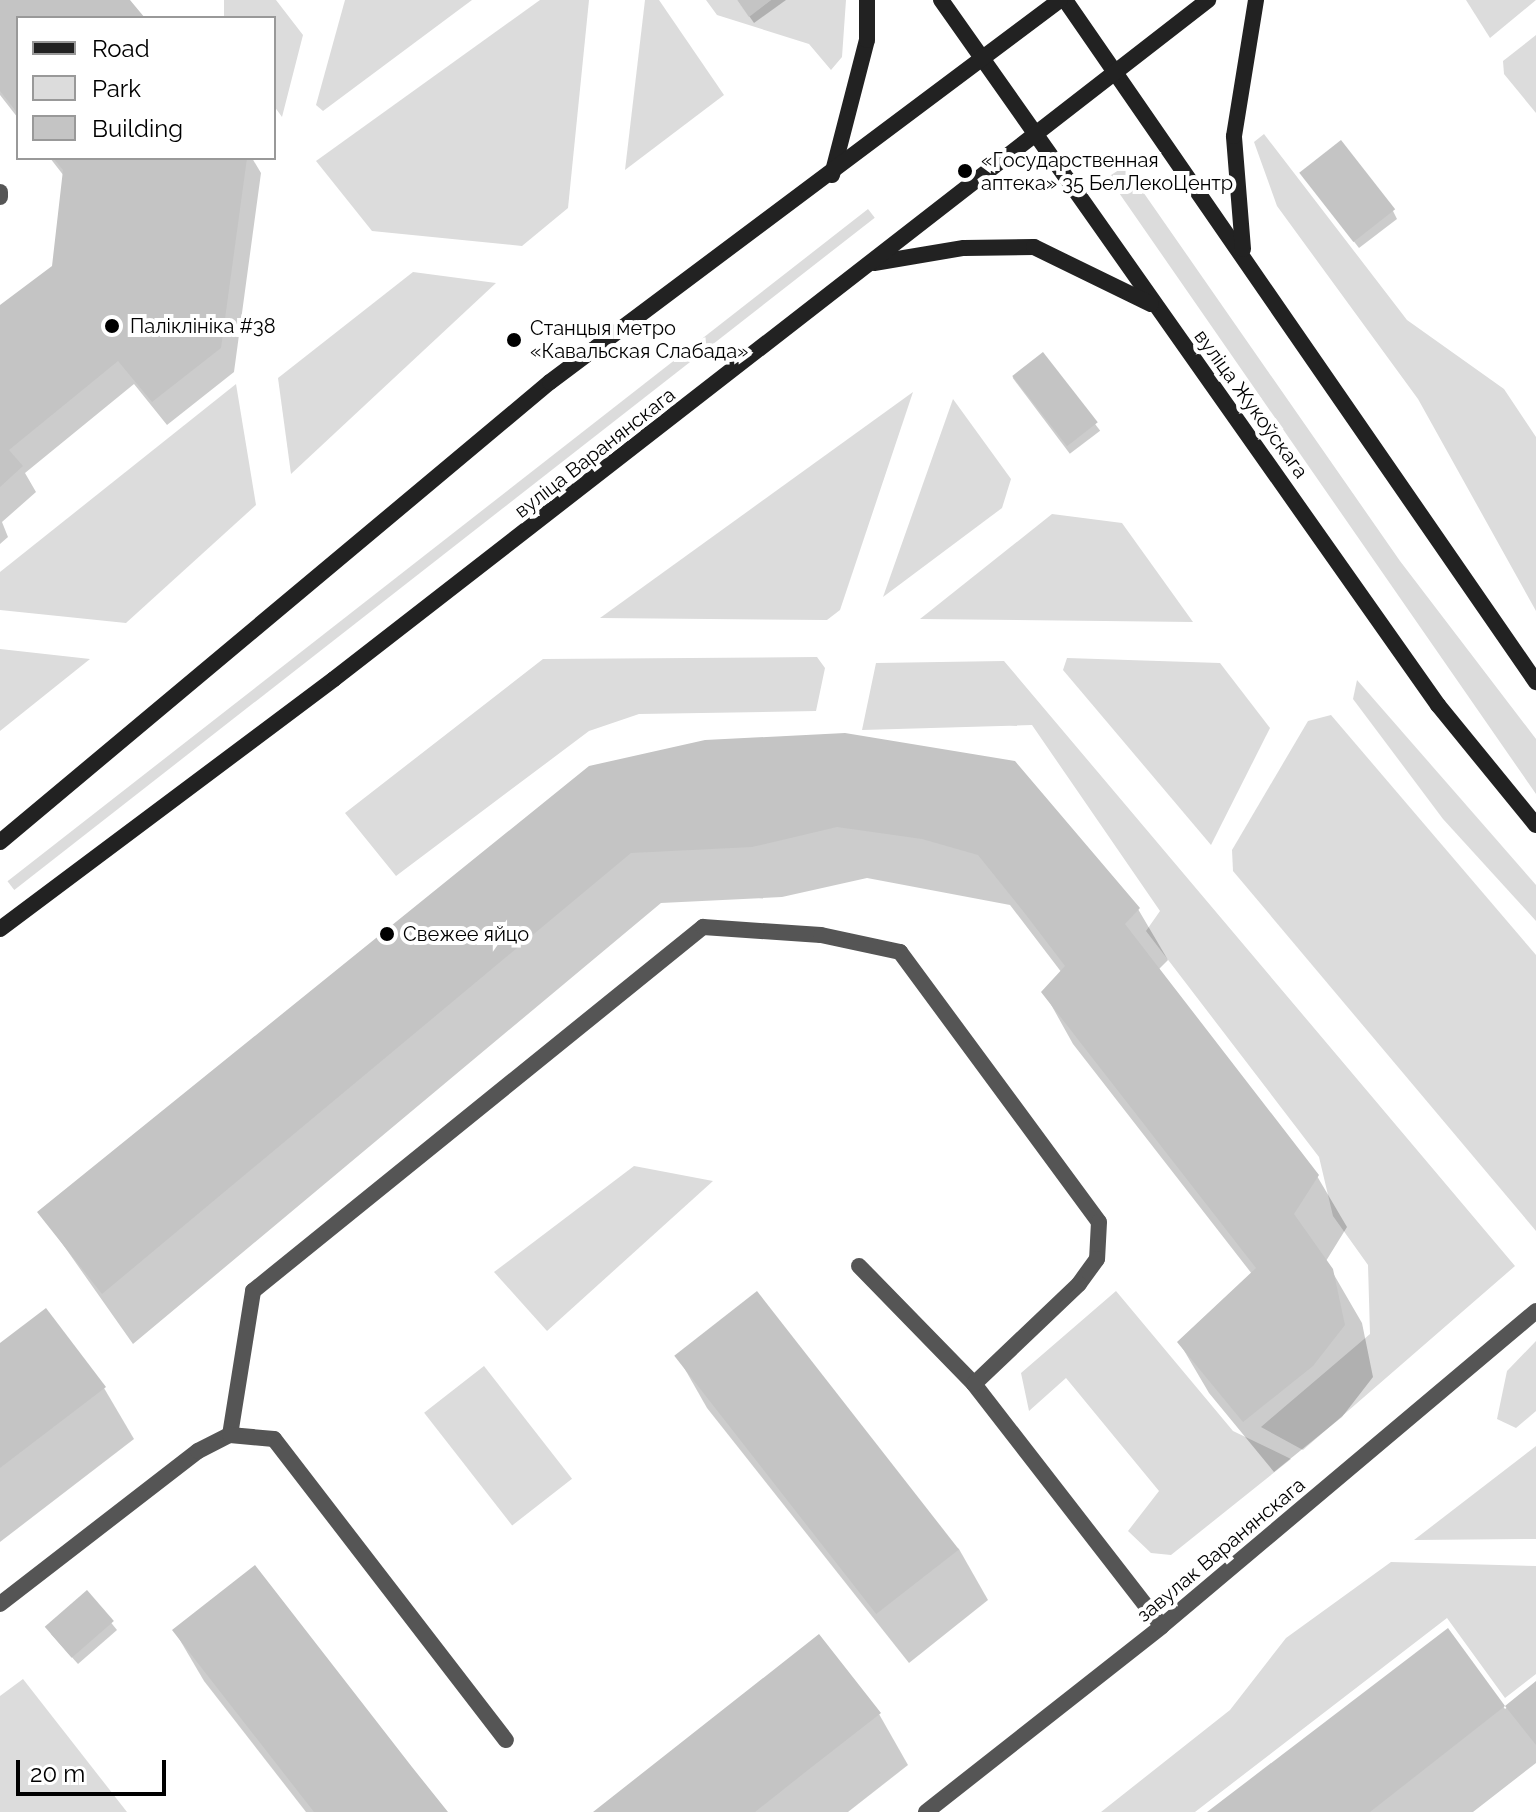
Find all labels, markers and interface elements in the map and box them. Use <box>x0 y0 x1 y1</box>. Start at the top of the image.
legend <box>16 16 276 160</box>
text: Road <box>92 34 150 63</box>
text: Park <box>92 74 141 103</box>
text: Building <box>92 114 183 143</box>
place label: «Государственная аптека» 35 БелЛекоЦентр <box>981 148 1233 195</box>
marker: «Государственная аптека» 35 БелЛекоЦентр <box>956 162 974 180</box>
place label: Паліклініка #38 <box>130 314 276 338</box>
marker: Паліклініка #38 <box>101 315 123 337</box>
place label: Станцыя метро «Кавальская Слабада» <box>530 316 748 363</box>
street label: вуліца Жукоўскага <box>1189 325 1313 483</box>
marker: Станцыя метро «Кавальская Слабада» <box>505 331 523 349</box>
street label: вуліца Варанянскага <box>510 383 680 523</box>
place label: Свежее яйцо <box>403 922 529 946</box>
marker: Свежее яйцо <box>378 925 396 943</box>
street label: завулак Варанянскага <box>1132 1473 1310 1627</box>
scale bar <box>20 1744 170 1794</box>
text: 20 m <box>30 1759 85 1788</box>

